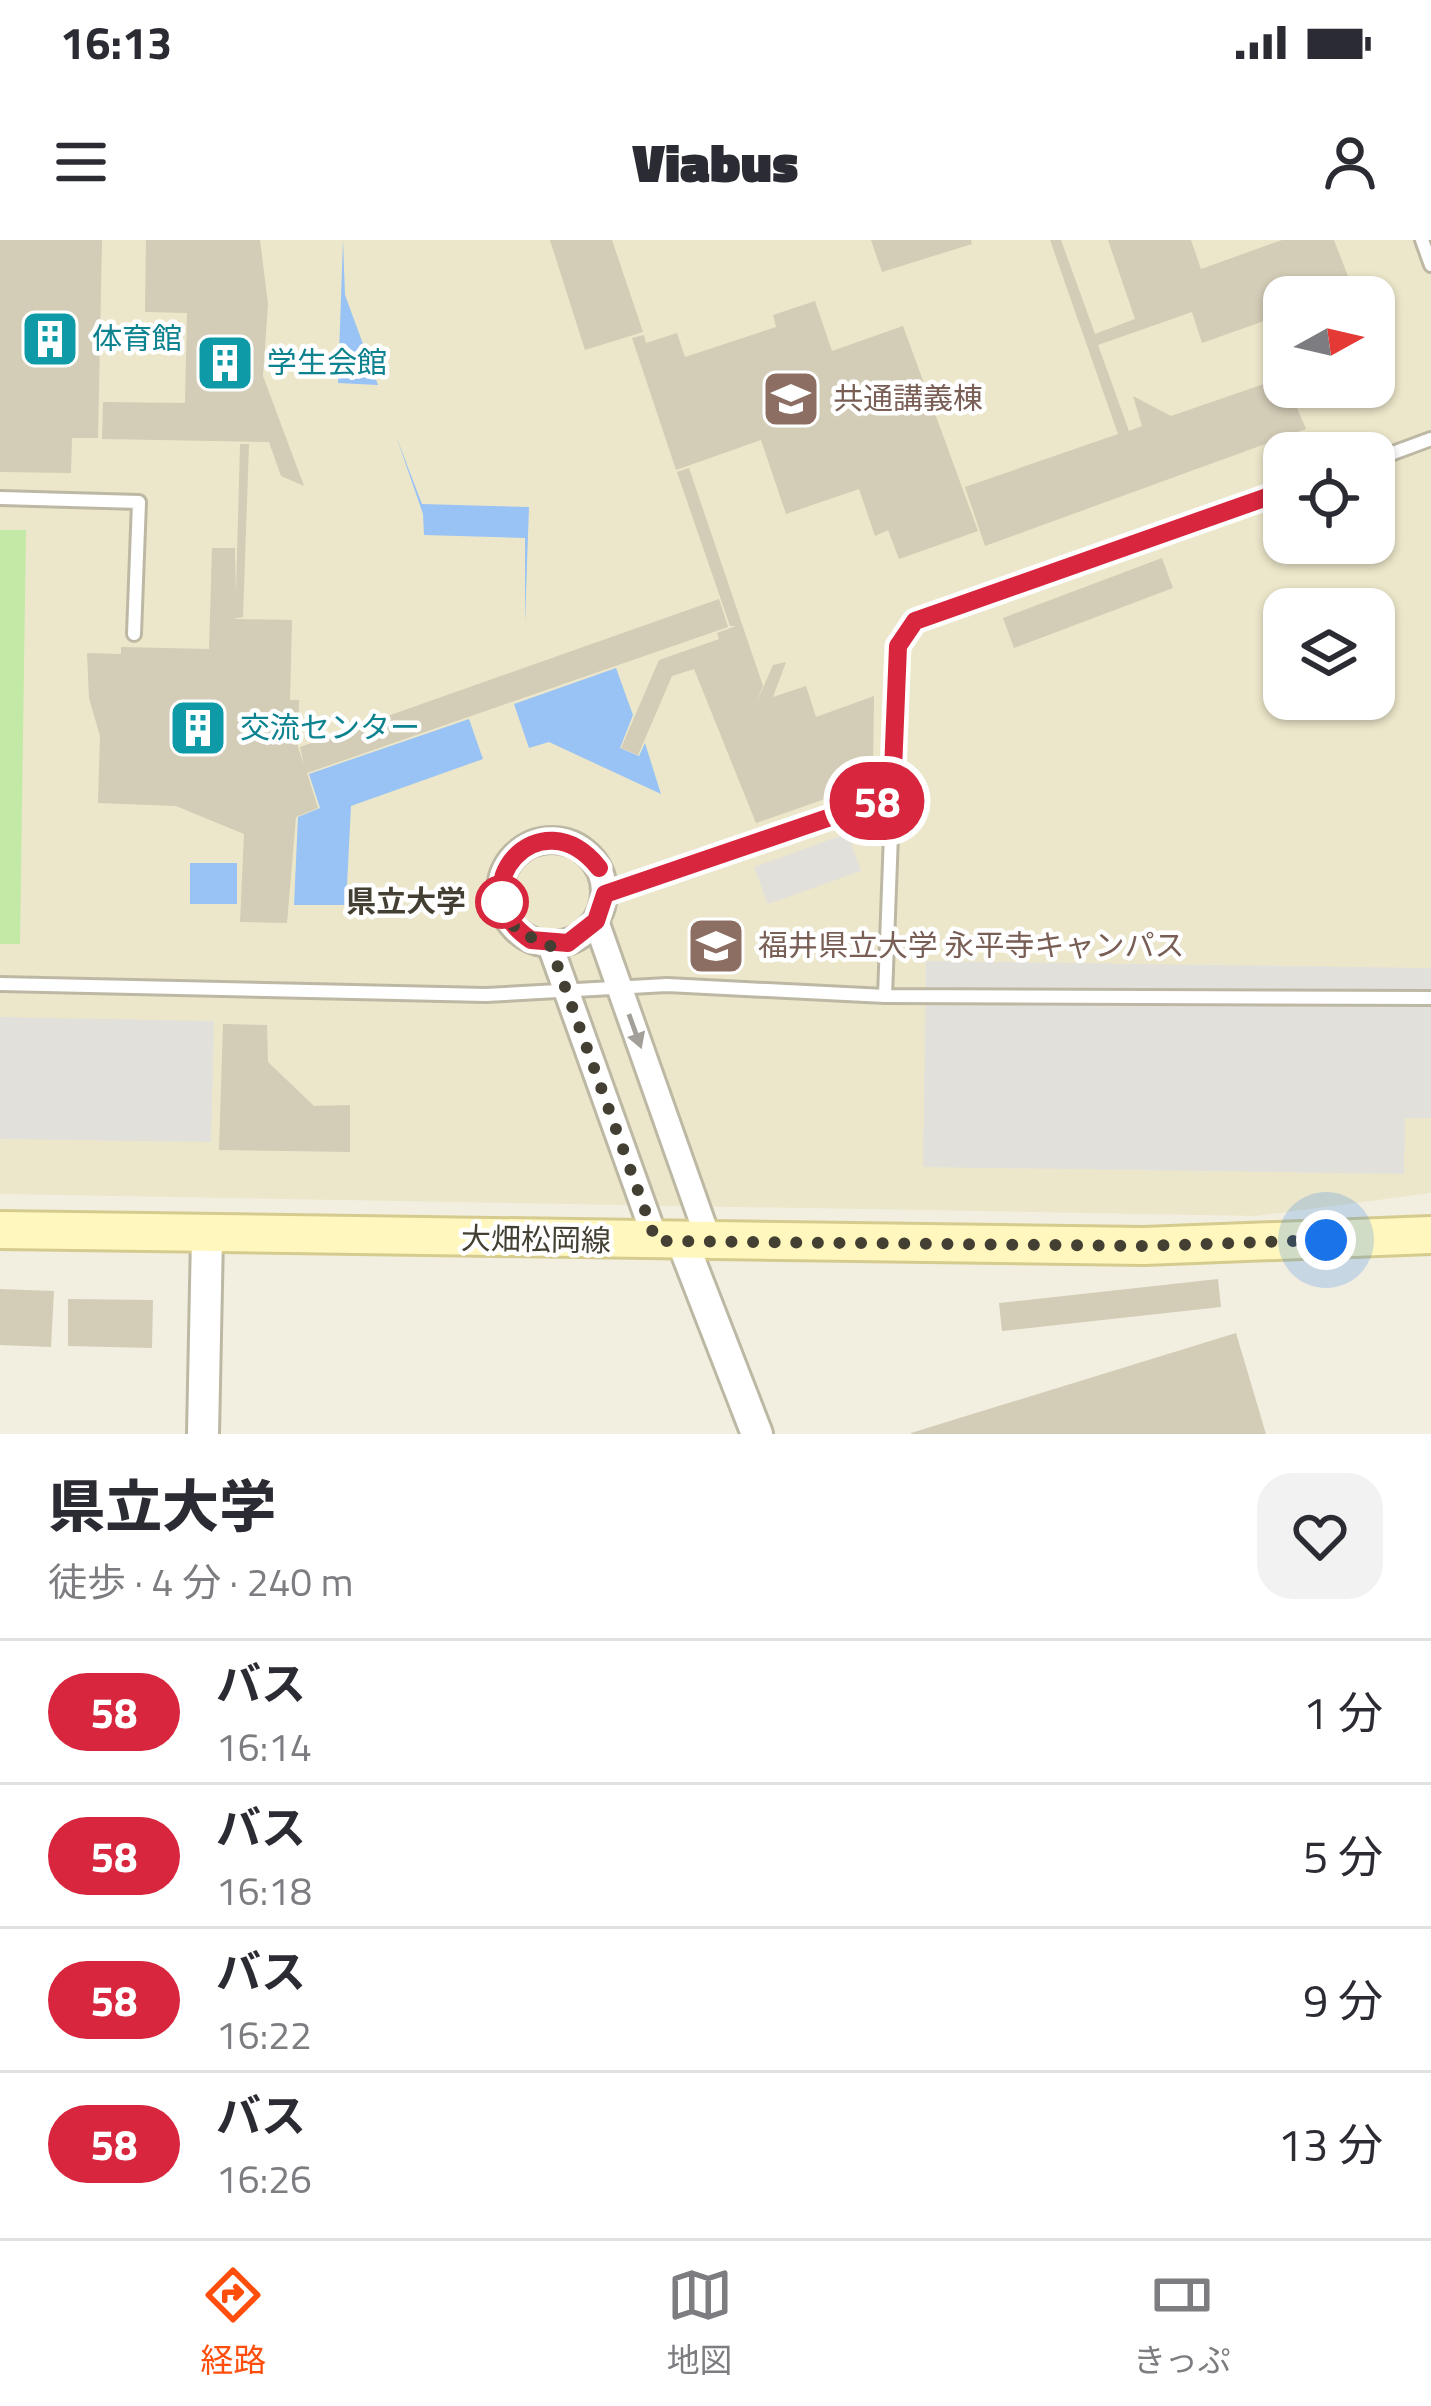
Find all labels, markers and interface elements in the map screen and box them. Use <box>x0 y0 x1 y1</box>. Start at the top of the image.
text: 16:13 <box>60 8 172 76</box>
text: Viabus <box>633 121 798 203</box>
icon: menu <box>48 129 114 195</box>
icon: person <box>1317 129 1383 195</box>
north arrow <box>1263 276 1395 408</box>
map controls <box>1263 276 1395 720</box>
building icon: 体育館 <box>19 308 81 370</box>
place label: 体育館 <box>92 315 182 361</box>
building icon: 学生会館 <box>194 332 256 394</box>
place label: 学生会館 <box>267 339 387 385</box>
school or university icon: 共通講義棟 <box>760 368 822 430</box>
place label: 共通講義棟 <box>833 375 983 421</box>
button: locate <box>1263 432 1395 564</box>
button: layers <box>1263 588 1395 720</box>
building icon: 交流センター <box>167 697 229 759</box>
place label: 交流センター <box>240 704 420 750</box>
line badge: 58 <box>823 762 931 840</box>
text: 58 <box>853 769 901 833</box>
marker: 県立大学 <box>477 877 527 927</box>
place label: 県立大学 <box>346 878 466 924</box>
school or university icon: 福井県立大学 永平寺キャンパス <box>685 915 747 977</box>
place label: 福井県立大学 永平寺キャンパス <box>758 922 1185 968</box>
one-way arrow <box>627 1014 645 1050</box>
your location <box>1296 1210 1356 1270</box>
street label: 大畑松岡線 <box>461 1215 611 1263</box>
text: 県立大学 <box>48 1462 276 1549</box>
button: heart <box>1257 1473 1383 1599</box>
text: 徒歩 · 4 分 · 240 m <box>48 1552 353 1611</box>
text: バス <box>216 1649 306 1717</box>
text: 1 分 <box>1303 1678 1383 1746</box>
text: 58 <box>90 1680 138 1744</box>
text: 16:14 <box>216 1717 312 1776</box>
text: バス <box>216 1793 306 1861</box>
text: 5 分 <box>1303 1822 1383 1890</box>
text: 58 <box>90 1824 138 1888</box>
text: 16:18 <box>216 1861 312 1920</box>
text: バス <box>216 1937 306 2005</box>
text: 9 分 <box>1303 1966 1383 2034</box>
text: 58 <box>90 1968 138 2032</box>
text: 16:22 <box>216 2005 312 2064</box>
text: バス <box>216 2081 306 2149</box>
text: 13 分 <box>1278 2110 1383 2178</box>
text: 58 <box>90 2112 138 2176</box>
text: 16:26 <box>216 2149 312 2208</box>
tab: 経路 <box>200 2262 266 2385</box>
tab: 地図 <box>667 2262 733 2385</box>
tab: きっぷ <box>1133 2262 1231 2385</box>

